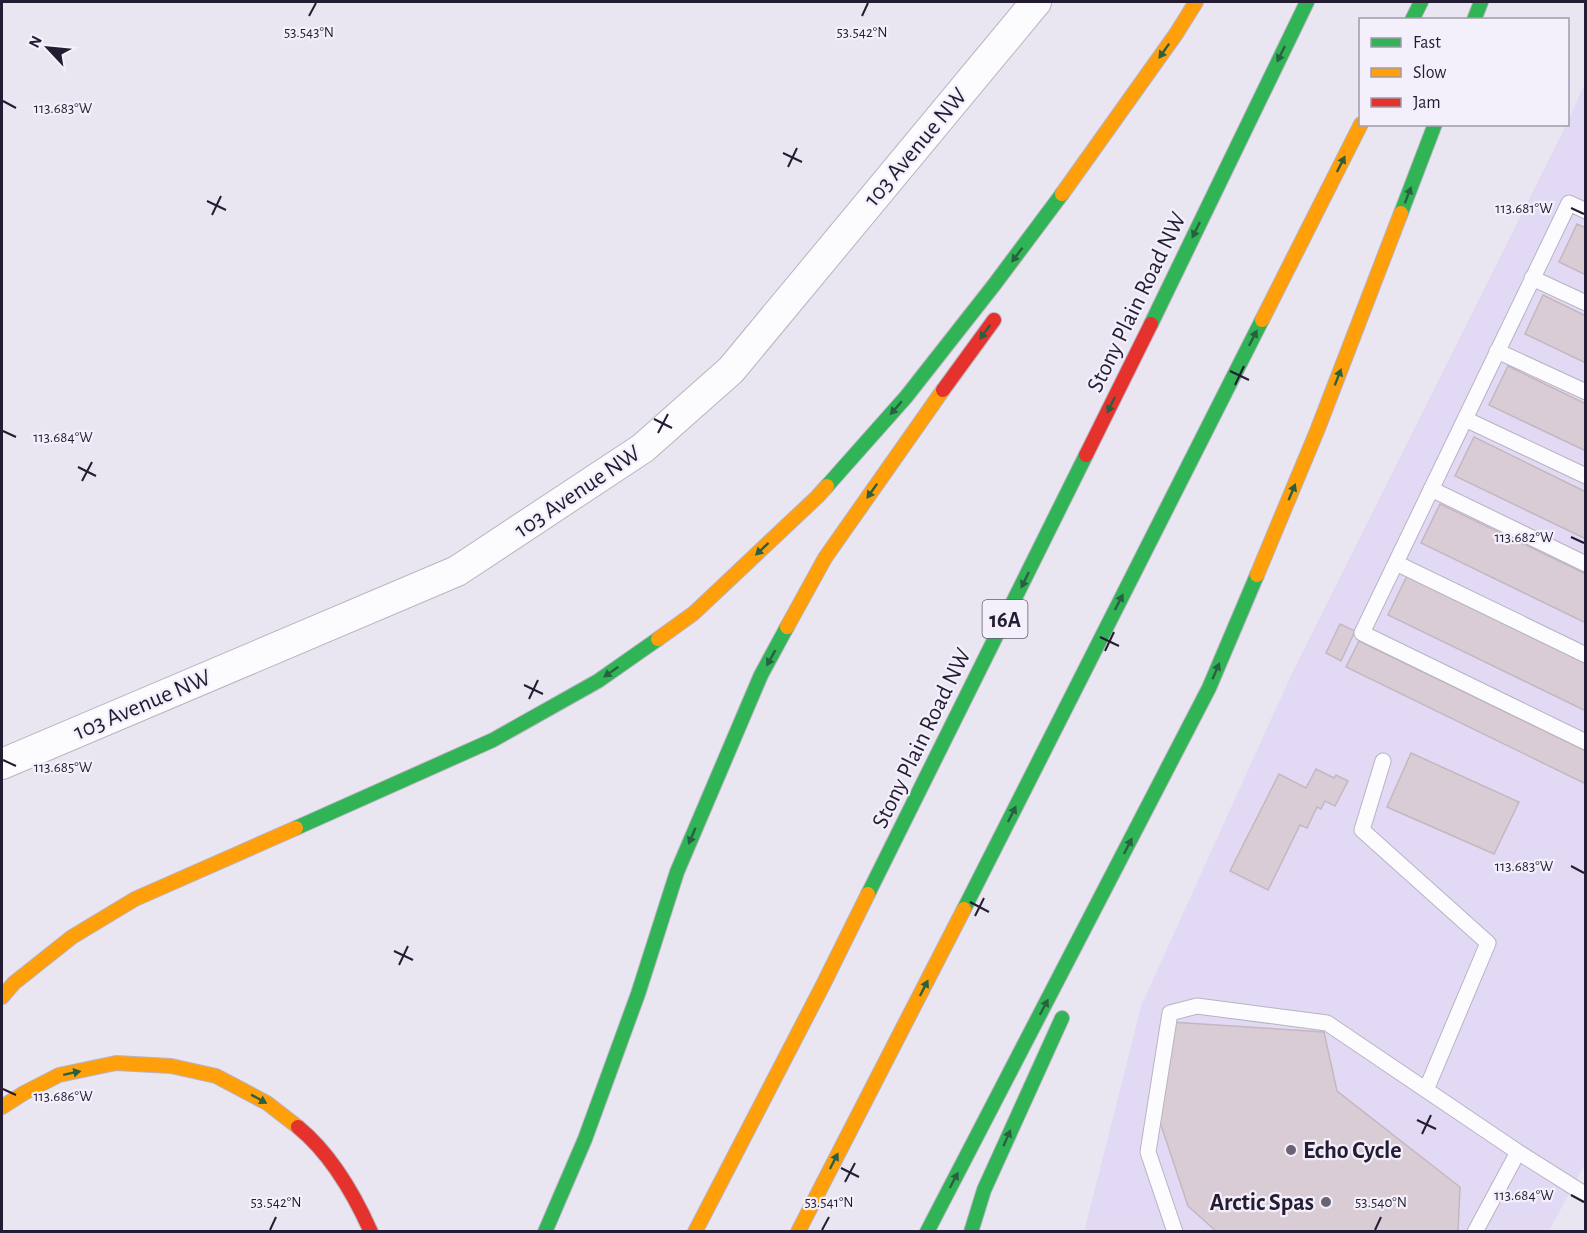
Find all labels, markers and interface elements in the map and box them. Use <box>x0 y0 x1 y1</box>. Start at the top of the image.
north arrow <box>18 18 78 78</box>
legend <box>1359 18 1569 126</box>
text: 53.543°N <box>284 25 334 40</box>
text: 53.542°N <box>837 25 887 40</box>
text: N <box>26 33 45 50</box>
text: Fast <box>1413 34 1441 52</box>
one-way arrow <box>1159 43 1171 58</box>
one-way arrow <box>1277 46 1286 63</box>
text: Slow <box>1413 64 1446 82</box>
street label: 103 Avenue NW <box>860 84 972 211</box>
text: Jam <box>1413 94 1441 112</box>
text: 113.683°W <box>34 101 93 116</box>
one-way arrow <box>1336 156 1346 173</box>
one-way arrow <box>1404 186 1414 204</box>
text: 113.681°W <box>1495 201 1553 216</box>
street label: Stony Plain Road NW <box>1083 208 1191 396</box>
one-way arrow <box>1192 221 1201 238</box>
one-way arrow <box>1010 247 1023 263</box>
one-way arrow <box>979 324 991 340</box>
one-way arrow <box>1248 330 1258 347</box>
one-way arrow <box>1334 368 1343 386</box>
one-way arrow <box>1106 397 1116 414</box>
one-way arrow <box>890 400 903 415</box>
text: 113.684°W <box>33 430 93 445</box>
street label: 103 Avenue NW <box>510 441 645 543</box>
one-way arrow <box>1287 482 1297 500</box>
one-way arrow <box>867 483 878 499</box>
text: 113.682°W <box>1495 530 1554 545</box>
one-way arrow <box>755 542 769 556</box>
one-way arrow <box>1020 571 1029 588</box>
one-way arrow <box>1115 594 1124 611</box>
road number: 16A <box>982 600 1028 638</box>
street label: Stony Plain Road NW <box>868 644 976 832</box>
one-way arrow <box>766 649 776 666</box>
one-way arrow <box>1211 662 1221 680</box>
street label: 103 Avenue NW <box>70 665 215 745</box>
one-way arrow <box>603 666 619 678</box>
text: 113.685°W <box>34 760 93 775</box>
one-way arrow <box>1007 805 1017 822</box>
one-way arrow <box>687 827 696 845</box>
one-way arrow <box>1123 837 1133 854</box>
text: 113.683°W <box>1495 859 1554 874</box>
one-way arrow <box>919 979 928 996</box>
one-way arrow <box>1039 998 1049 1015</box>
one-way arrow <box>63 1067 82 1077</box>
text: 113.686°W <box>33 1089 93 1104</box>
one-way arrow <box>251 1094 267 1105</box>
one-way arrow <box>1003 1129 1012 1146</box>
place label: Echo Cycle <box>1303 1139 1402 1163</box>
marker: Echo Cycle <box>1284 1143 1298 1157</box>
one-way arrow <box>829 1152 839 1169</box>
one-way arrow <box>949 1171 959 1188</box>
text: 113.684°W <box>1494 1188 1554 1203</box>
place label: Arctic Spas <box>1210 1191 1314 1215</box>
text: 53.542°N <box>251 1195 301 1210</box>
text: 53.541°N <box>804 1195 854 1210</box>
marker: Arctic Spas <box>1319 1195 1333 1209</box>
text: 53.540°N <box>1355 1195 1407 1210</box>

